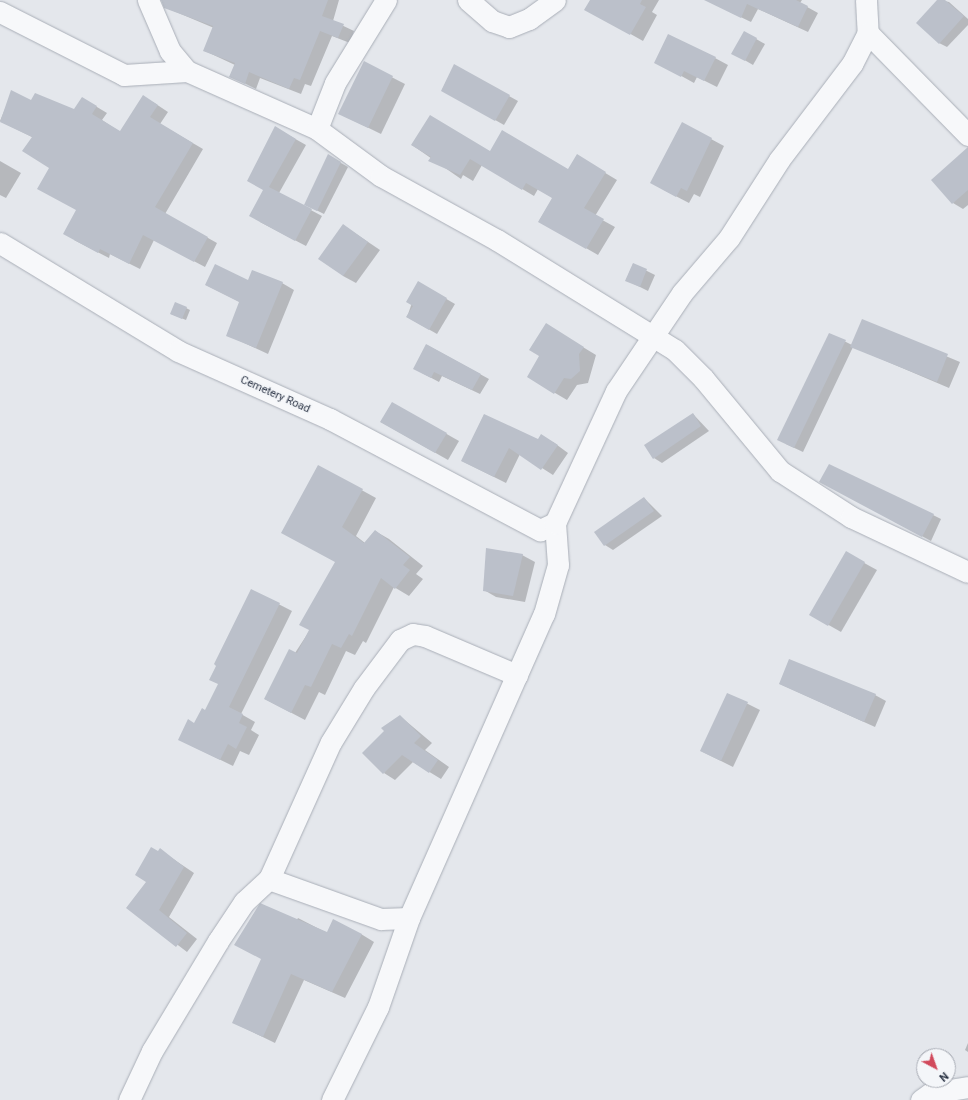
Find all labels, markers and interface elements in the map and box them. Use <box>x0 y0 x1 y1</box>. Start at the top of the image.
street label: Cemetery Road <box>238 374 312 416</box>
north arrow <box>916 1048 956 1088</box>
text: N <box>936 1069 951 1084</box>

